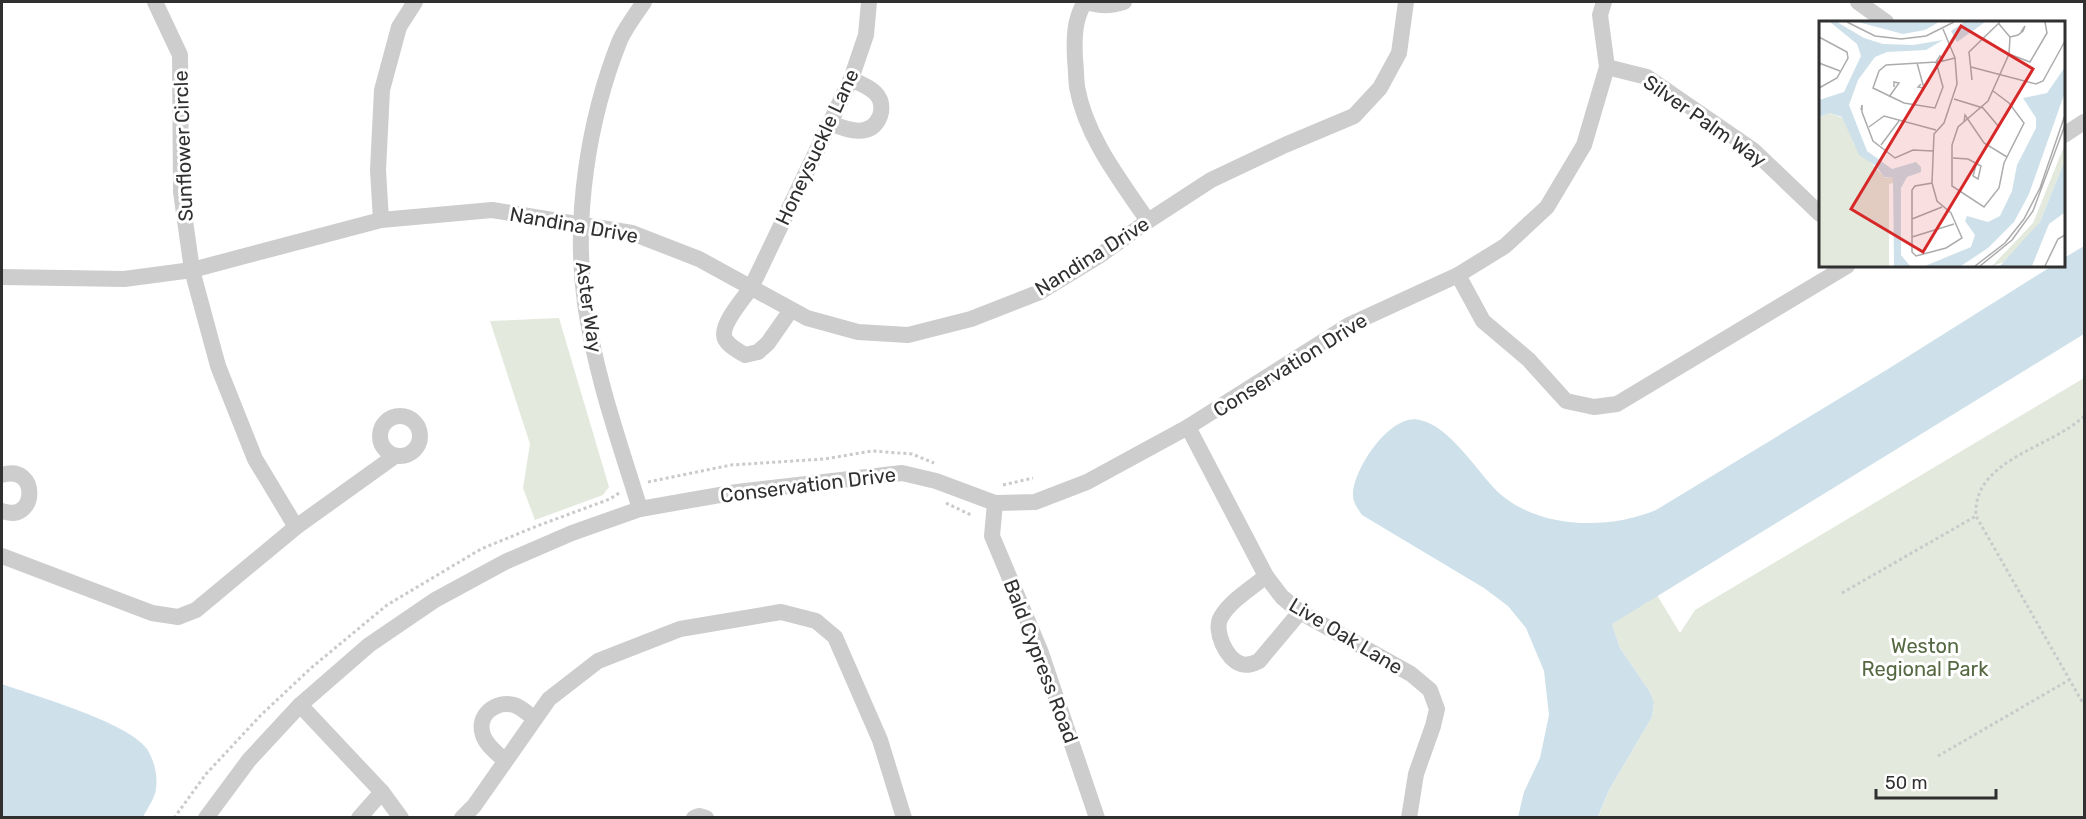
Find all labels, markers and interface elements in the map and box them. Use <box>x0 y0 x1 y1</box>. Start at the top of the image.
inset map <box>1819 21 2065 267</box>
street label: Honeysuckle Lane <box>770 65 864 229</box>
street label: Sunflower Circle <box>168 70 198 222</box>
street label: Silver Palm Way <box>1639 70 1771 172</box>
street label: Nandina Drive <box>508 202 640 248</box>
street label: Nandina Drive <box>1031 211 1153 301</box>
street label: Aster Way <box>571 260 607 354</box>
street label: Conservation Drive <box>1209 308 1371 422</box>
street label: Conservation Drive <box>719 462 897 508</box>
street label: Bald Cypress Road <box>999 576 1083 746</box>
street label: Live Oak Lane <box>1285 593 1407 679</box>
park label: Weston Regional Park <box>1862 634 1989 681</box>
scale bar <box>1876 762 1996 800</box>
text: 50 m <box>1885 772 1928 794</box>

